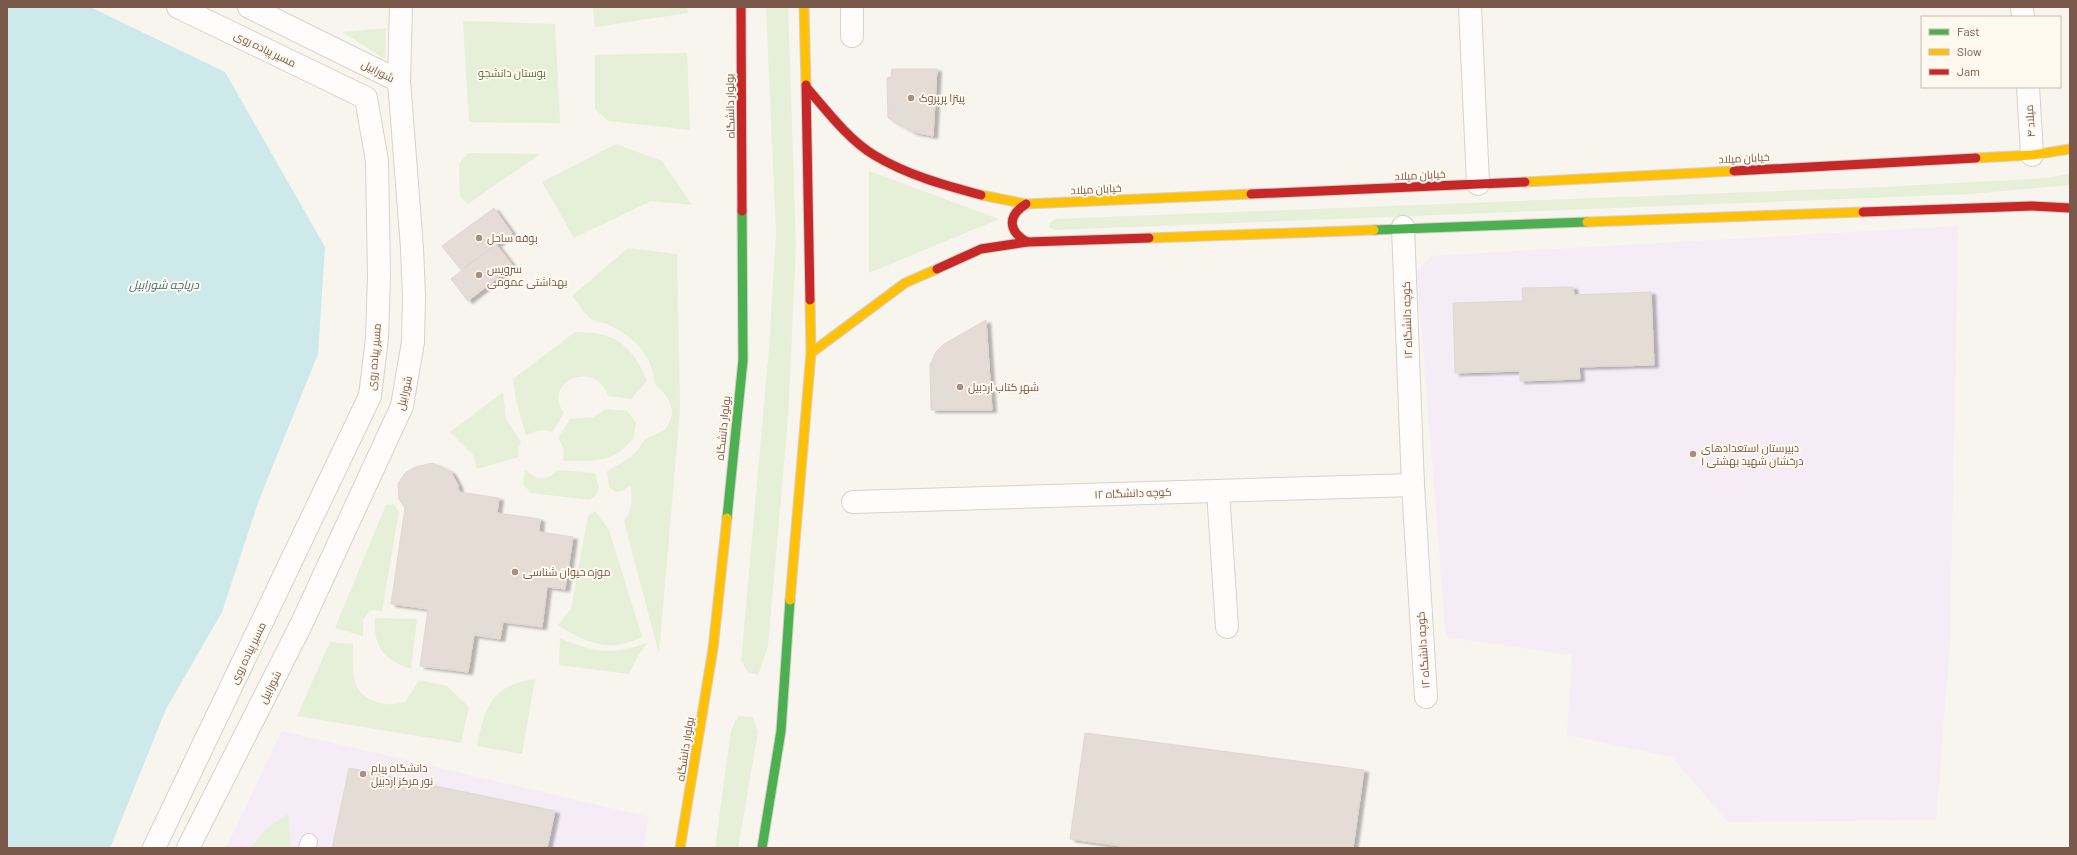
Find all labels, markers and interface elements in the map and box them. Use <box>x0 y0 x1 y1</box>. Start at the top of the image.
legend <box>1921 16 2061 88</box>
text: Fast <box>1957 24 1980 38</box>
street label: مسیر پیاده روی <box>232 28 298 70</box>
text: Slow <box>1957 44 1982 58</box>
street label: شورابیل <box>359 57 397 85</box>
text: Jam <box>1957 64 1980 78</box>
park label: بوستان دانشجو <box>478 66 546 80</box>
street label: بولوار دانشگاه <box>722 73 738 139</box>
place label: پیتزا پرپروک <box>919 91 965 105</box>
marker: پیتزا پرپروک <box>906 93 916 103</box>
street label: میلاد ۴ <box>2022 104 2037 138</box>
street label: خیابان میلاد <box>1718 150 1770 166</box>
street label: خیابان میلاد <box>1394 167 1446 183</box>
street label: خیابان میلاد <box>1070 181 1122 197</box>
place label: بوفه ساحل <box>487 231 538 245</box>
marker: بوفه ساحل <box>474 233 484 243</box>
place label: سرویس بهداشتی عمومی <box>487 262 567 289</box>
marker: سرویس بهداشتی عمومی <box>474 270 484 280</box>
water label: دریاچه شورابیل <box>129 277 200 293</box>
street label: کوچه دانشگاه ۱۲ <box>1399 281 1415 359</box>
street label: مسیر پیاده روی <box>364 323 384 391</box>
street label: شورابیل <box>393 374 415 412</box>
place label: شهر کتاب اردبیل <box>968 380 1039 394</box>
marker: شهر کتاب اردبیل <box>955 382 965 392</box>
street label: بولوار دانشگاه <box>713 395 733 461</box>
place label: دبیرستان استعدادهای درخشان شهید بهشتی ۱ <box>1701 441 1803 468</box>
marker: دبیرستان استعدادهای درخشان شهید بهشتی ۱ <box>1688 449 1698 459</box>
street label: کوچه دانشگاه ۱۲ <box>1094 485 1172 501</box>
place label: موزه حیوان شناسی <box>523 565 611 579</box>
marker: موزه حیوان شناسی <box>510 567 520 577</box>
street label: کوچه دانشگاه ۱۲ <box>1413 611 1433 689</box>
street label: مسیر پیاده روی <box>227 620 269 686</box>
street label: شورابیل <box>256 668 284 706</box>
street label: بولوار دانشگاه <box>673 716 697 782</box>
place label: دانشگاه پیام نور مرکز اردبیل <box>371 761 433 788</box>
marker: دانشگاه پیام نور مرکز اردبیل <box>358 769 368 779</box>

